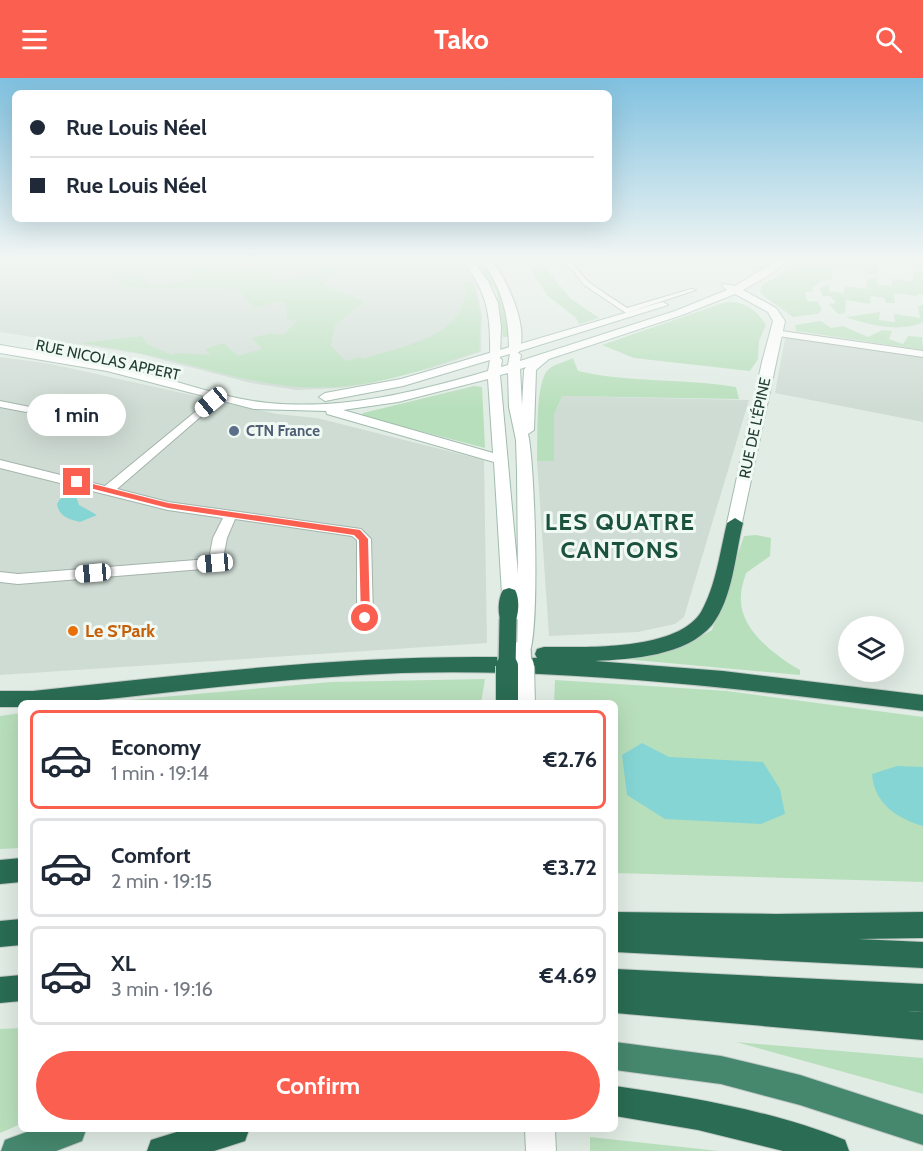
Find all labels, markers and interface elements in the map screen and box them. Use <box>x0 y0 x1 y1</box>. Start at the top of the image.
icon: menu <box>18 23 51 56</box>
text: Tako <box>434 23 489 56</box>
icon: search <box>872 23 905 56</box>
text: Rue Louis Néel <box>66 114 207 141</box>
text: Rue Louis Néel <box>66 172 207 199</box>
street label: RUE NICOLAS APPERT <box>34 336 182 384</box>
street label: RUE DE L'ÉPINE <box>735 376 774 480</box>
car <box>191 384 231 420</box>
callout: 1 min <box>28 395 127 437</box>
text: 1 min <box>54 403 99 427</box>
place label: CTN France <box>246 422 320 440</box>
marker: CTN France <box>227 424 241 438</box>
route end <box>63 468 90 495</box>
district label: LES QUATRE CANTONS <box>545 507 695 564</box>
car <box>196 552 234 574</box>
car <box>74 562 112 584</box>
route start <box>351 604 378 631</box>
map controls <box>838 616 904 682</box>
button: layers <box>838 616 904 682</box>
place label: Le S'Park <box>85 620 155 642</box>
marker: Le S'Park <box>66 624 80 638</box>
icon: car <box>39 733 93 787</box>
text: Economy <box>111 734 201 761</box>
text: €2.76 <box>543 746 597 773</box>
text: 1 min · 19:14 <box>111 761 209 785</box>
icon: car <box>39 841 93 895</box>
text: Comfort <box>111 842 190 869</box>
text: €3.72 <box>543 854 597 881</box>
text: 2 min · 19:15 <box>111 869 212 893</box>
icon: car <box>39 949 93 1003</box>
text: XL <box>111 950 136 977</box>
text: €4.69 <box>540 962 597 989</box>
text: 3 min · 19:16 <box>111 977 213 1001</box>
button: Confirm <box>36 1051 600 1120</box>

